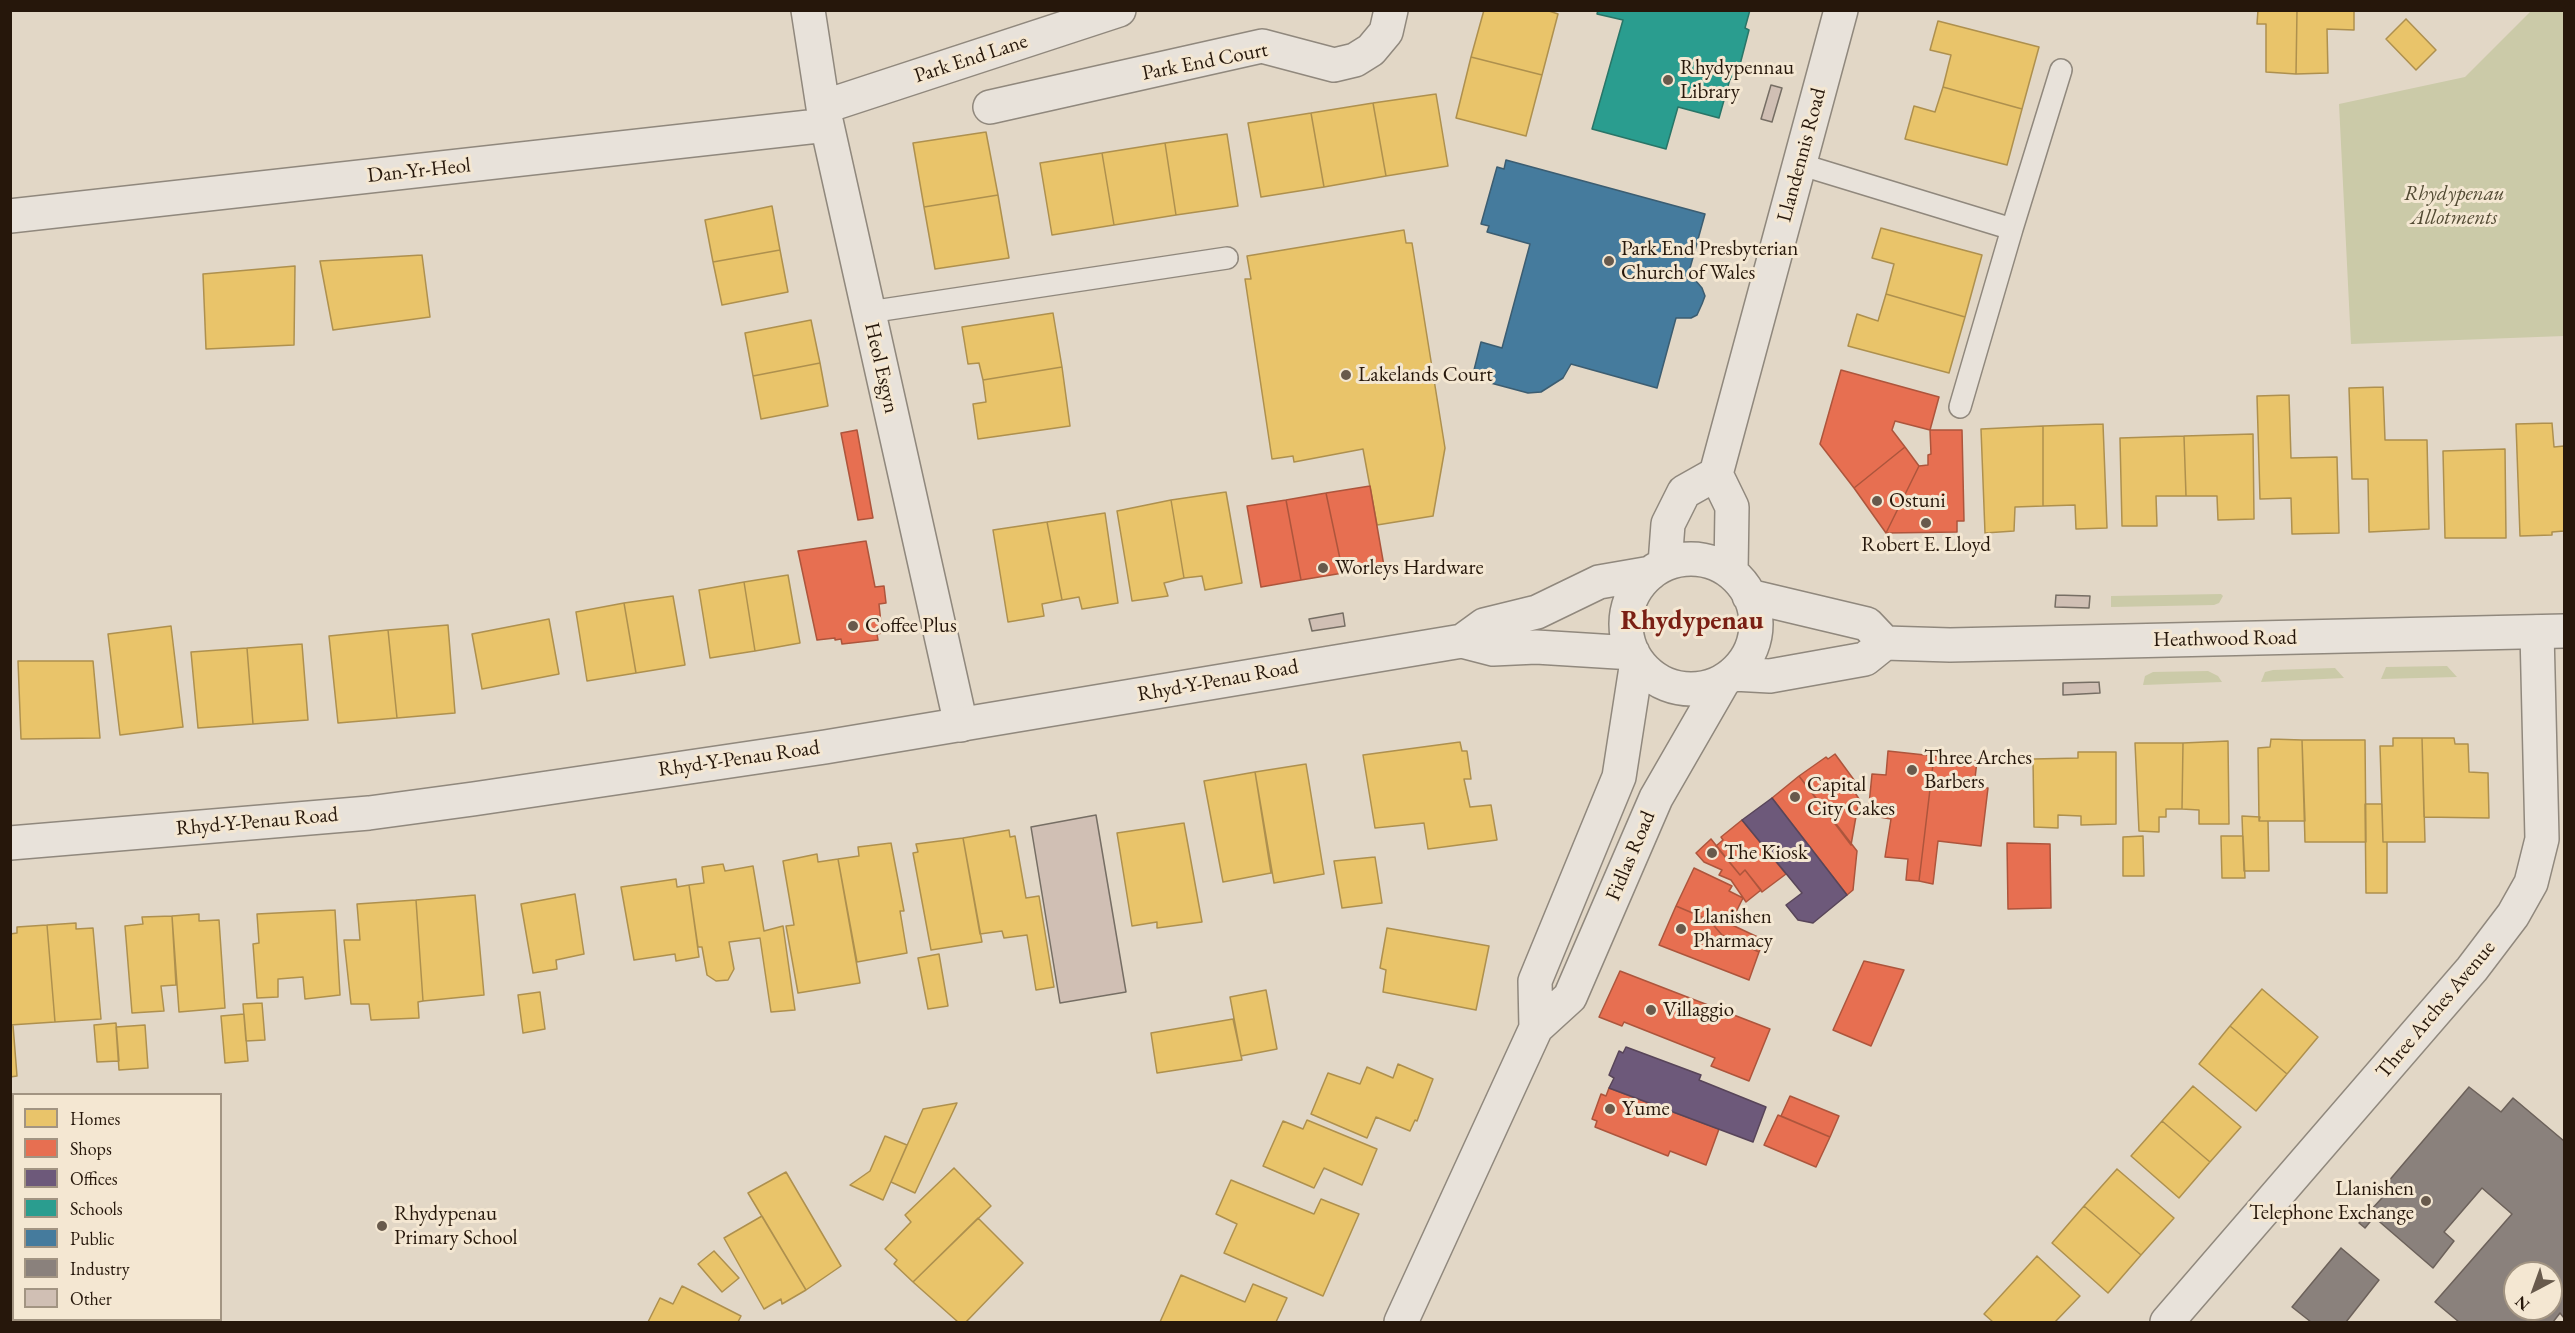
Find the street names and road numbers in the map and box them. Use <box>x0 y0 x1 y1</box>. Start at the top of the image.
street label: Park End Lane <box>911 29 1031 89</box>
street label: Park End Court <box>1140 37 1270 87</box>
street label: Llandennis Road <box>1772 85 1832 225</box>
street label: Dan-Yr-Heol <box>366 153 472 189</box>
street label: Heol Esgyn <box>858 320 904 416</box>
street label: Heathwood Road <box>2153 625 2297 653</box>
street label: Rhyd-Y-Penau Road <box>1136 654 1300 708</box>
street label: Rhyd-Y-Penau Road <box>657 735 821 783</box>
street label: Rhyd-Y-Penau Road <box>175 802 339 842</box>
street label: Fidlas Road <box>1601 807 1661 905</box>
street label: Three Arches Avenue <box>2371 936 2501 1084</box>

